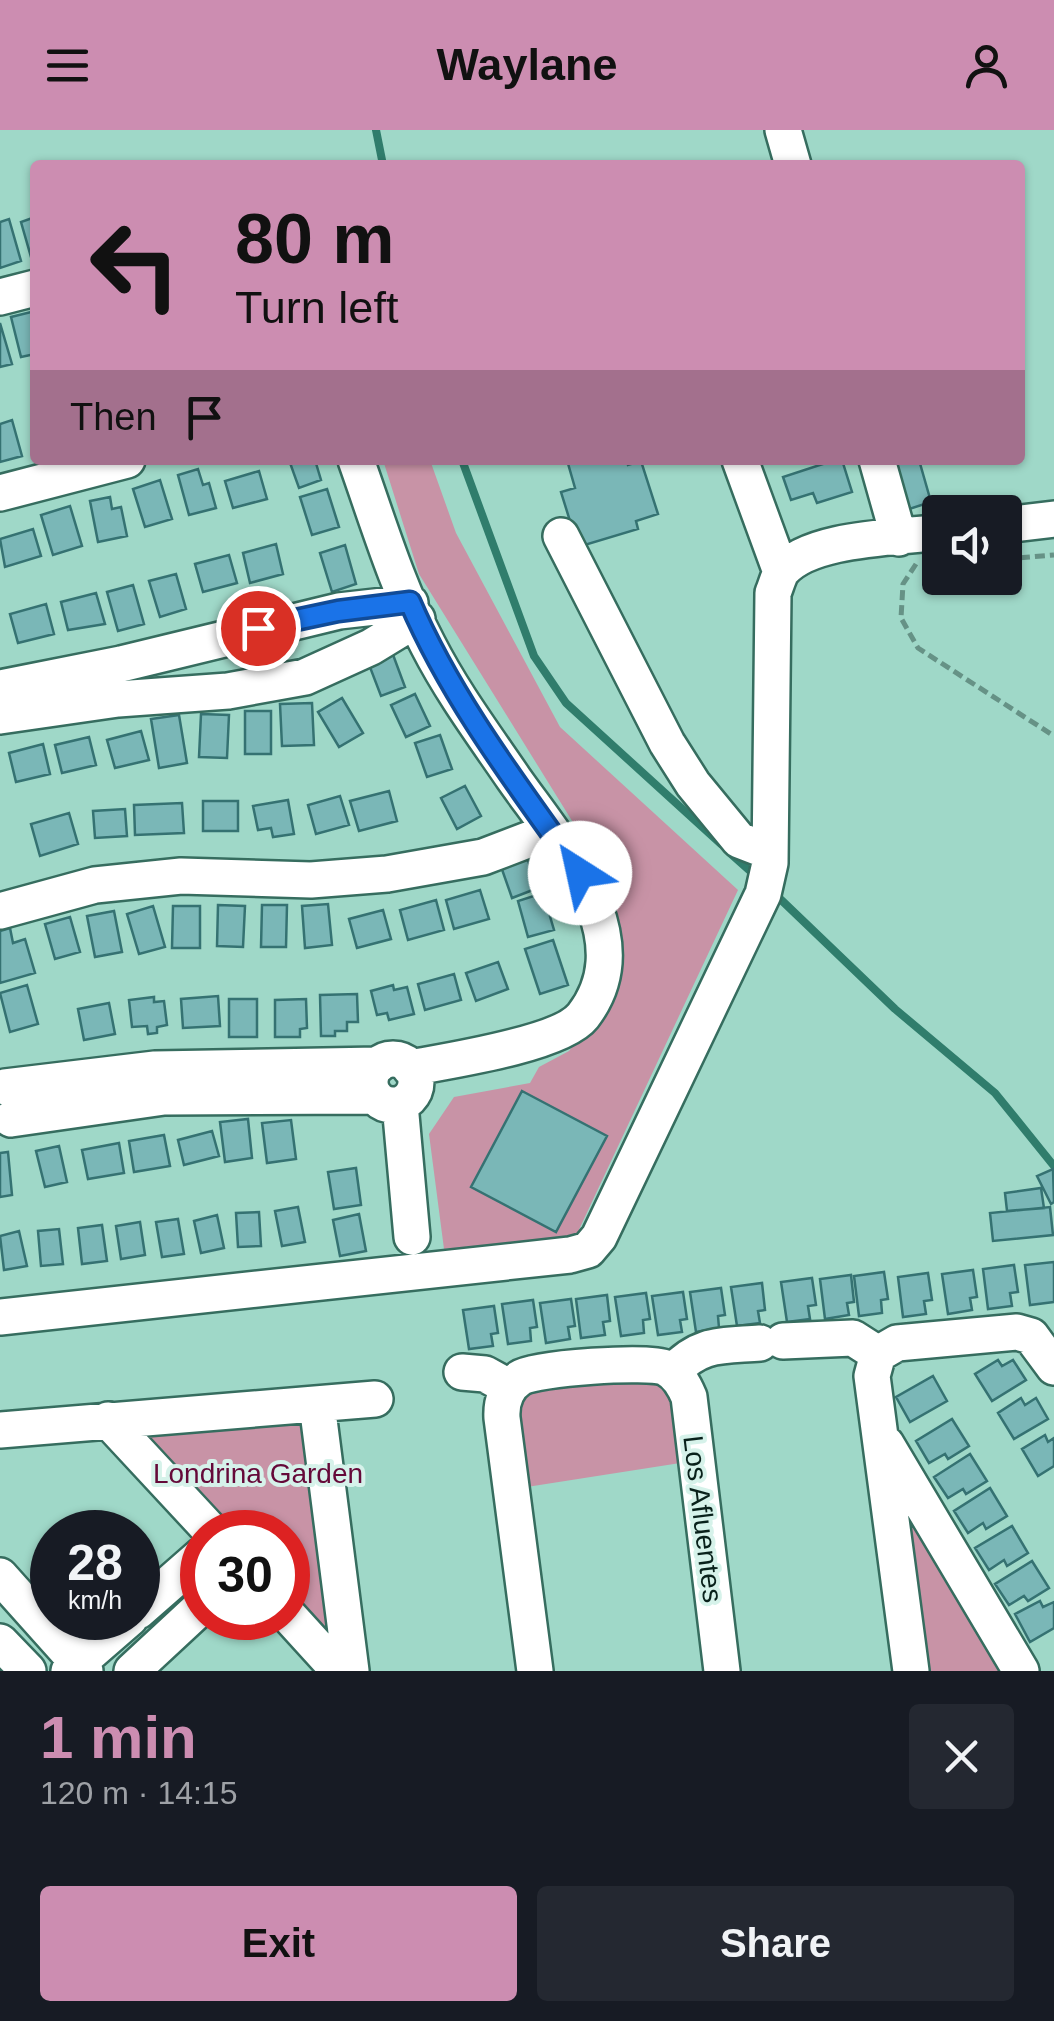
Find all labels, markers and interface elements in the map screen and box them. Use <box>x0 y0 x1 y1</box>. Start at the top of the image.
icon: menu <box>40 38 95 93</box>
icon: person <box>959 38 1014 93</box>
text: Waylane <box>437 39 617 90</box>
icon: left <box>70 200 200 330</box>
text: 80 m <box>235 200 395 278</box>
text: Turn left <box>235 282 398 333</box>
icon: arrive <box>177 390 232 445</box>
text: Then <box>70 396 157 438</box>
map controls <box>922 495 1022 595</box>
button: sound <box>922 495 1022 595</box>
pin <box>216 586 301 671</box>
icon: arrive <box>231 601 286 656</box>
position arrow <box>528 821 632 925</box>
street label: Los Afluentes <box>677 1434 729 1604</box>
park label: Londrina Garden <box>153 1458 363 1489</box>
speed limit sign: 30 <box>180 1510 310 1640</box>
text: 28 <box>67 1535 123 1591</box>
text: km/h <box>68 1586 122 1614</box>
text: 1 min <box>40 1704 197 1771</box>
button: close <box>909 1704 1014 1809</box>
text: 120 m · 14:15 <box>40 1775 237 1811</box>
button: Exit <box>40 1886 517 2001</box>
button: Share <box>537 1886 1014 2001</box>

